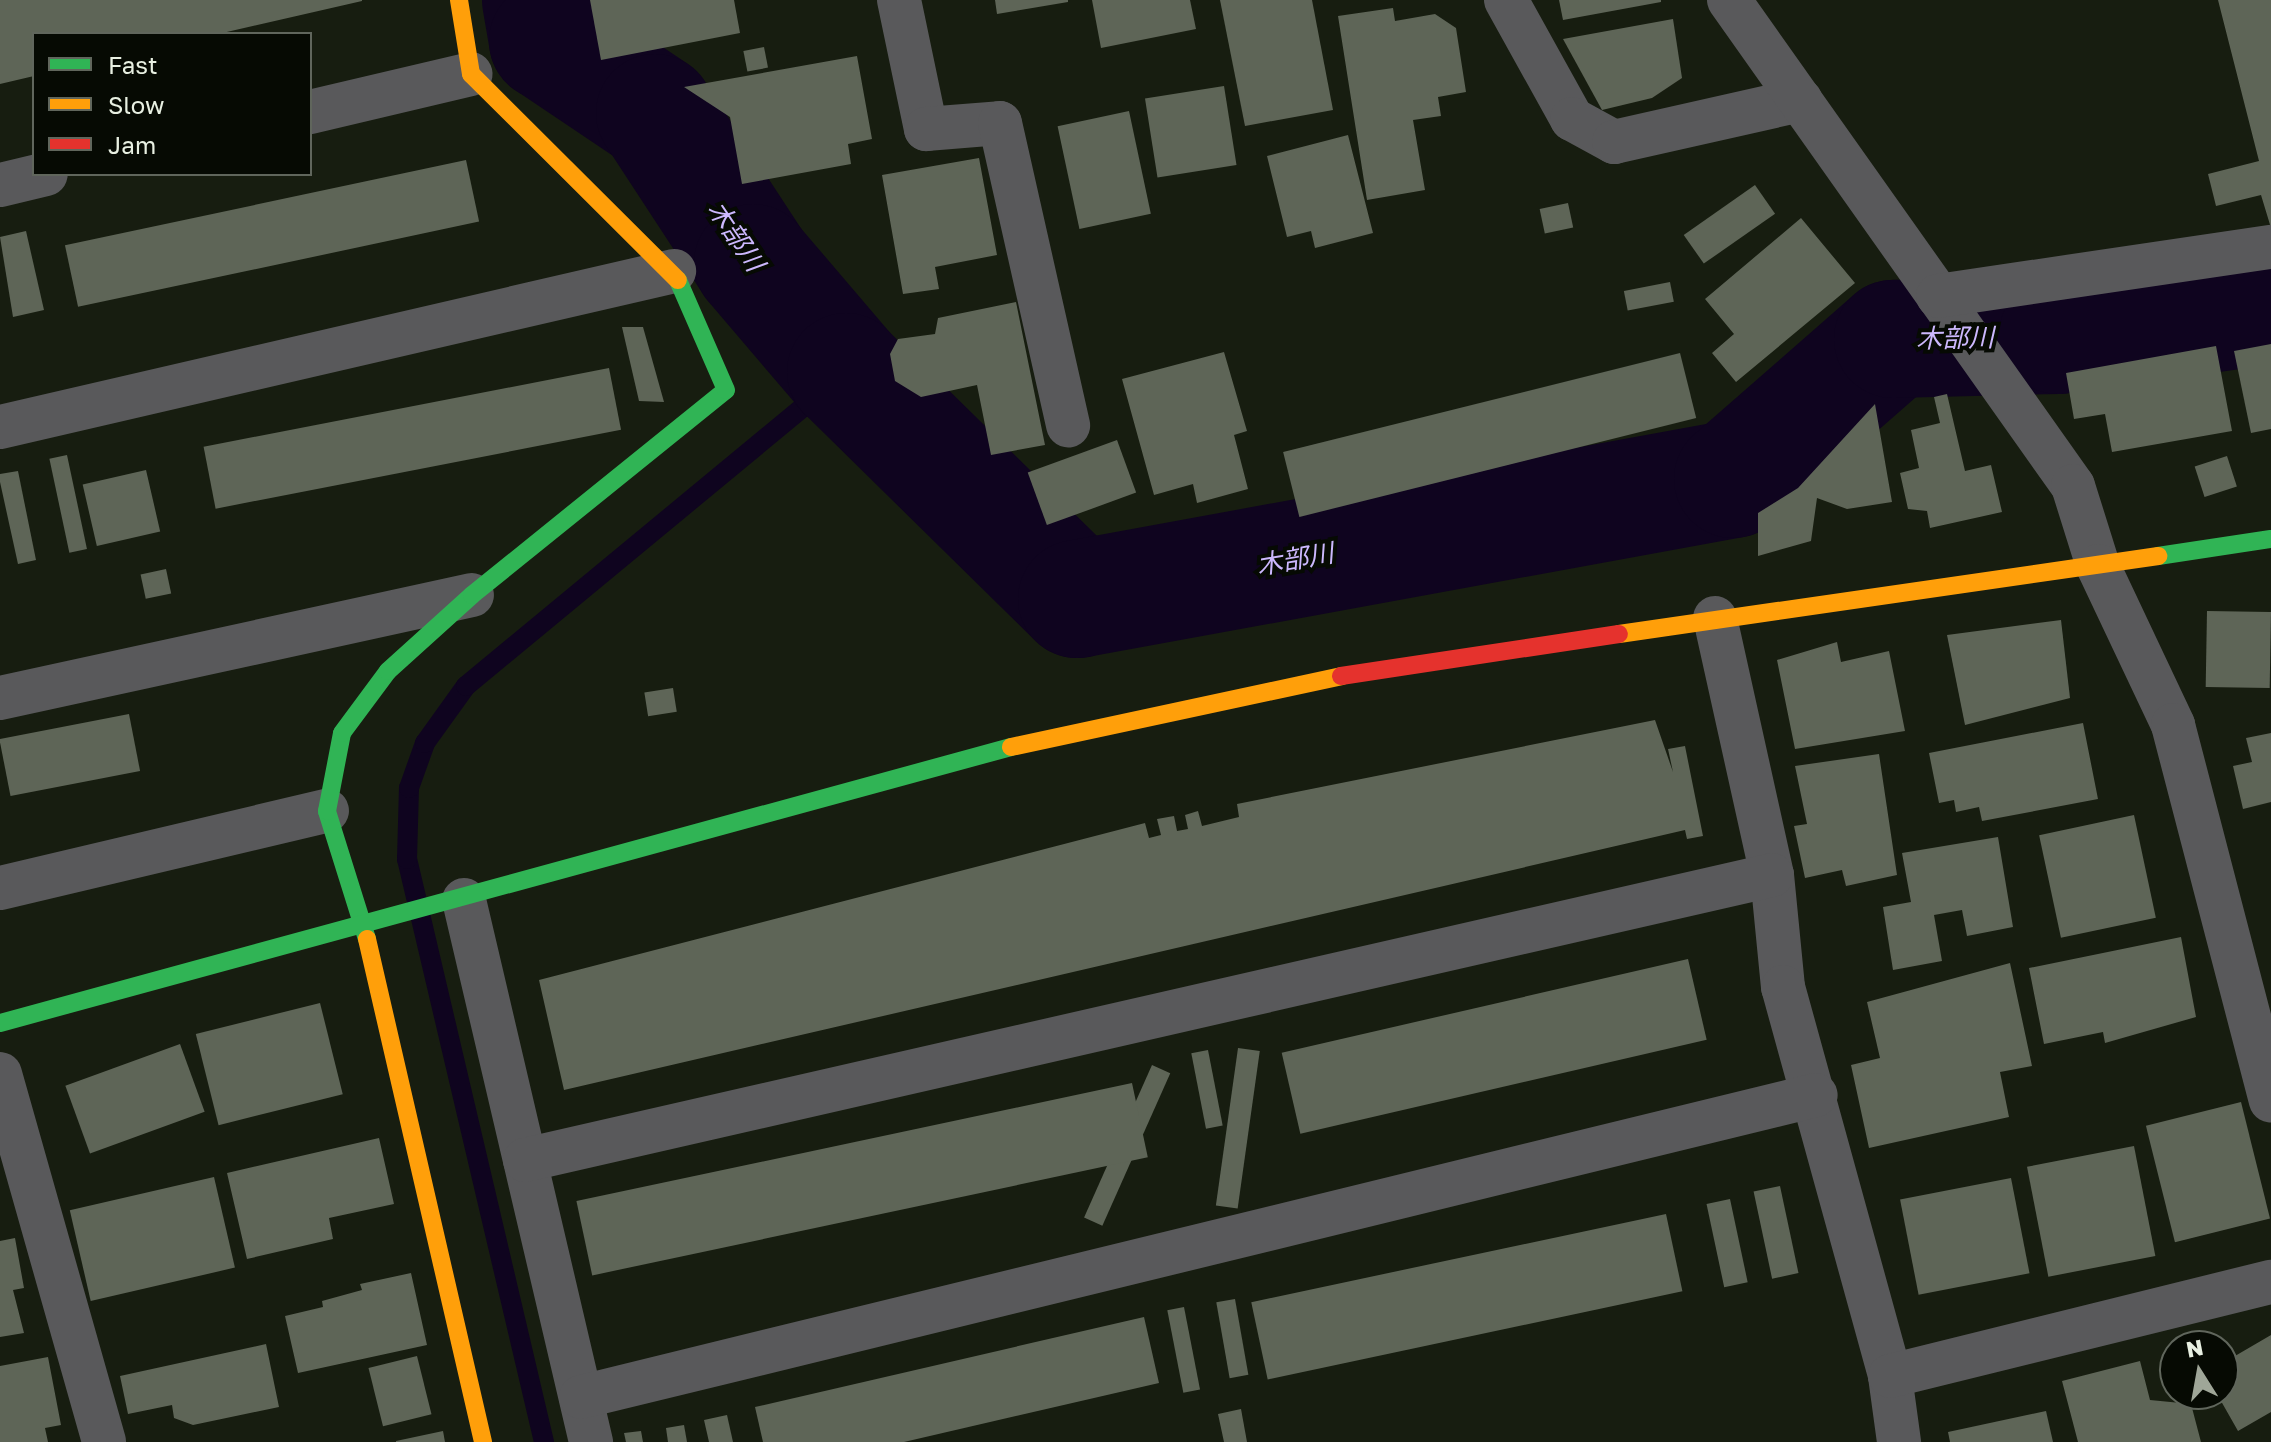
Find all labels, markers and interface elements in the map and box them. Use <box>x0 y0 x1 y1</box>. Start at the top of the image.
legend <box>32 32 312 176</box>
text: Fast <box>108 50 158 79</box>
text: Slow <box>108 90 164 119</box>
text: Jam <box>108 130 156 159</box>
water label: 木部川 <box>701 195 771 277</box>
water label: 木部川 <box>1916 322 1994 354</box>
water label: 木部川 <box>1254 537 1336 581</box>
north arrow <box>2159 1330 2239 1410</box>
text: N <box>2184 1333 2205 1363</box>

